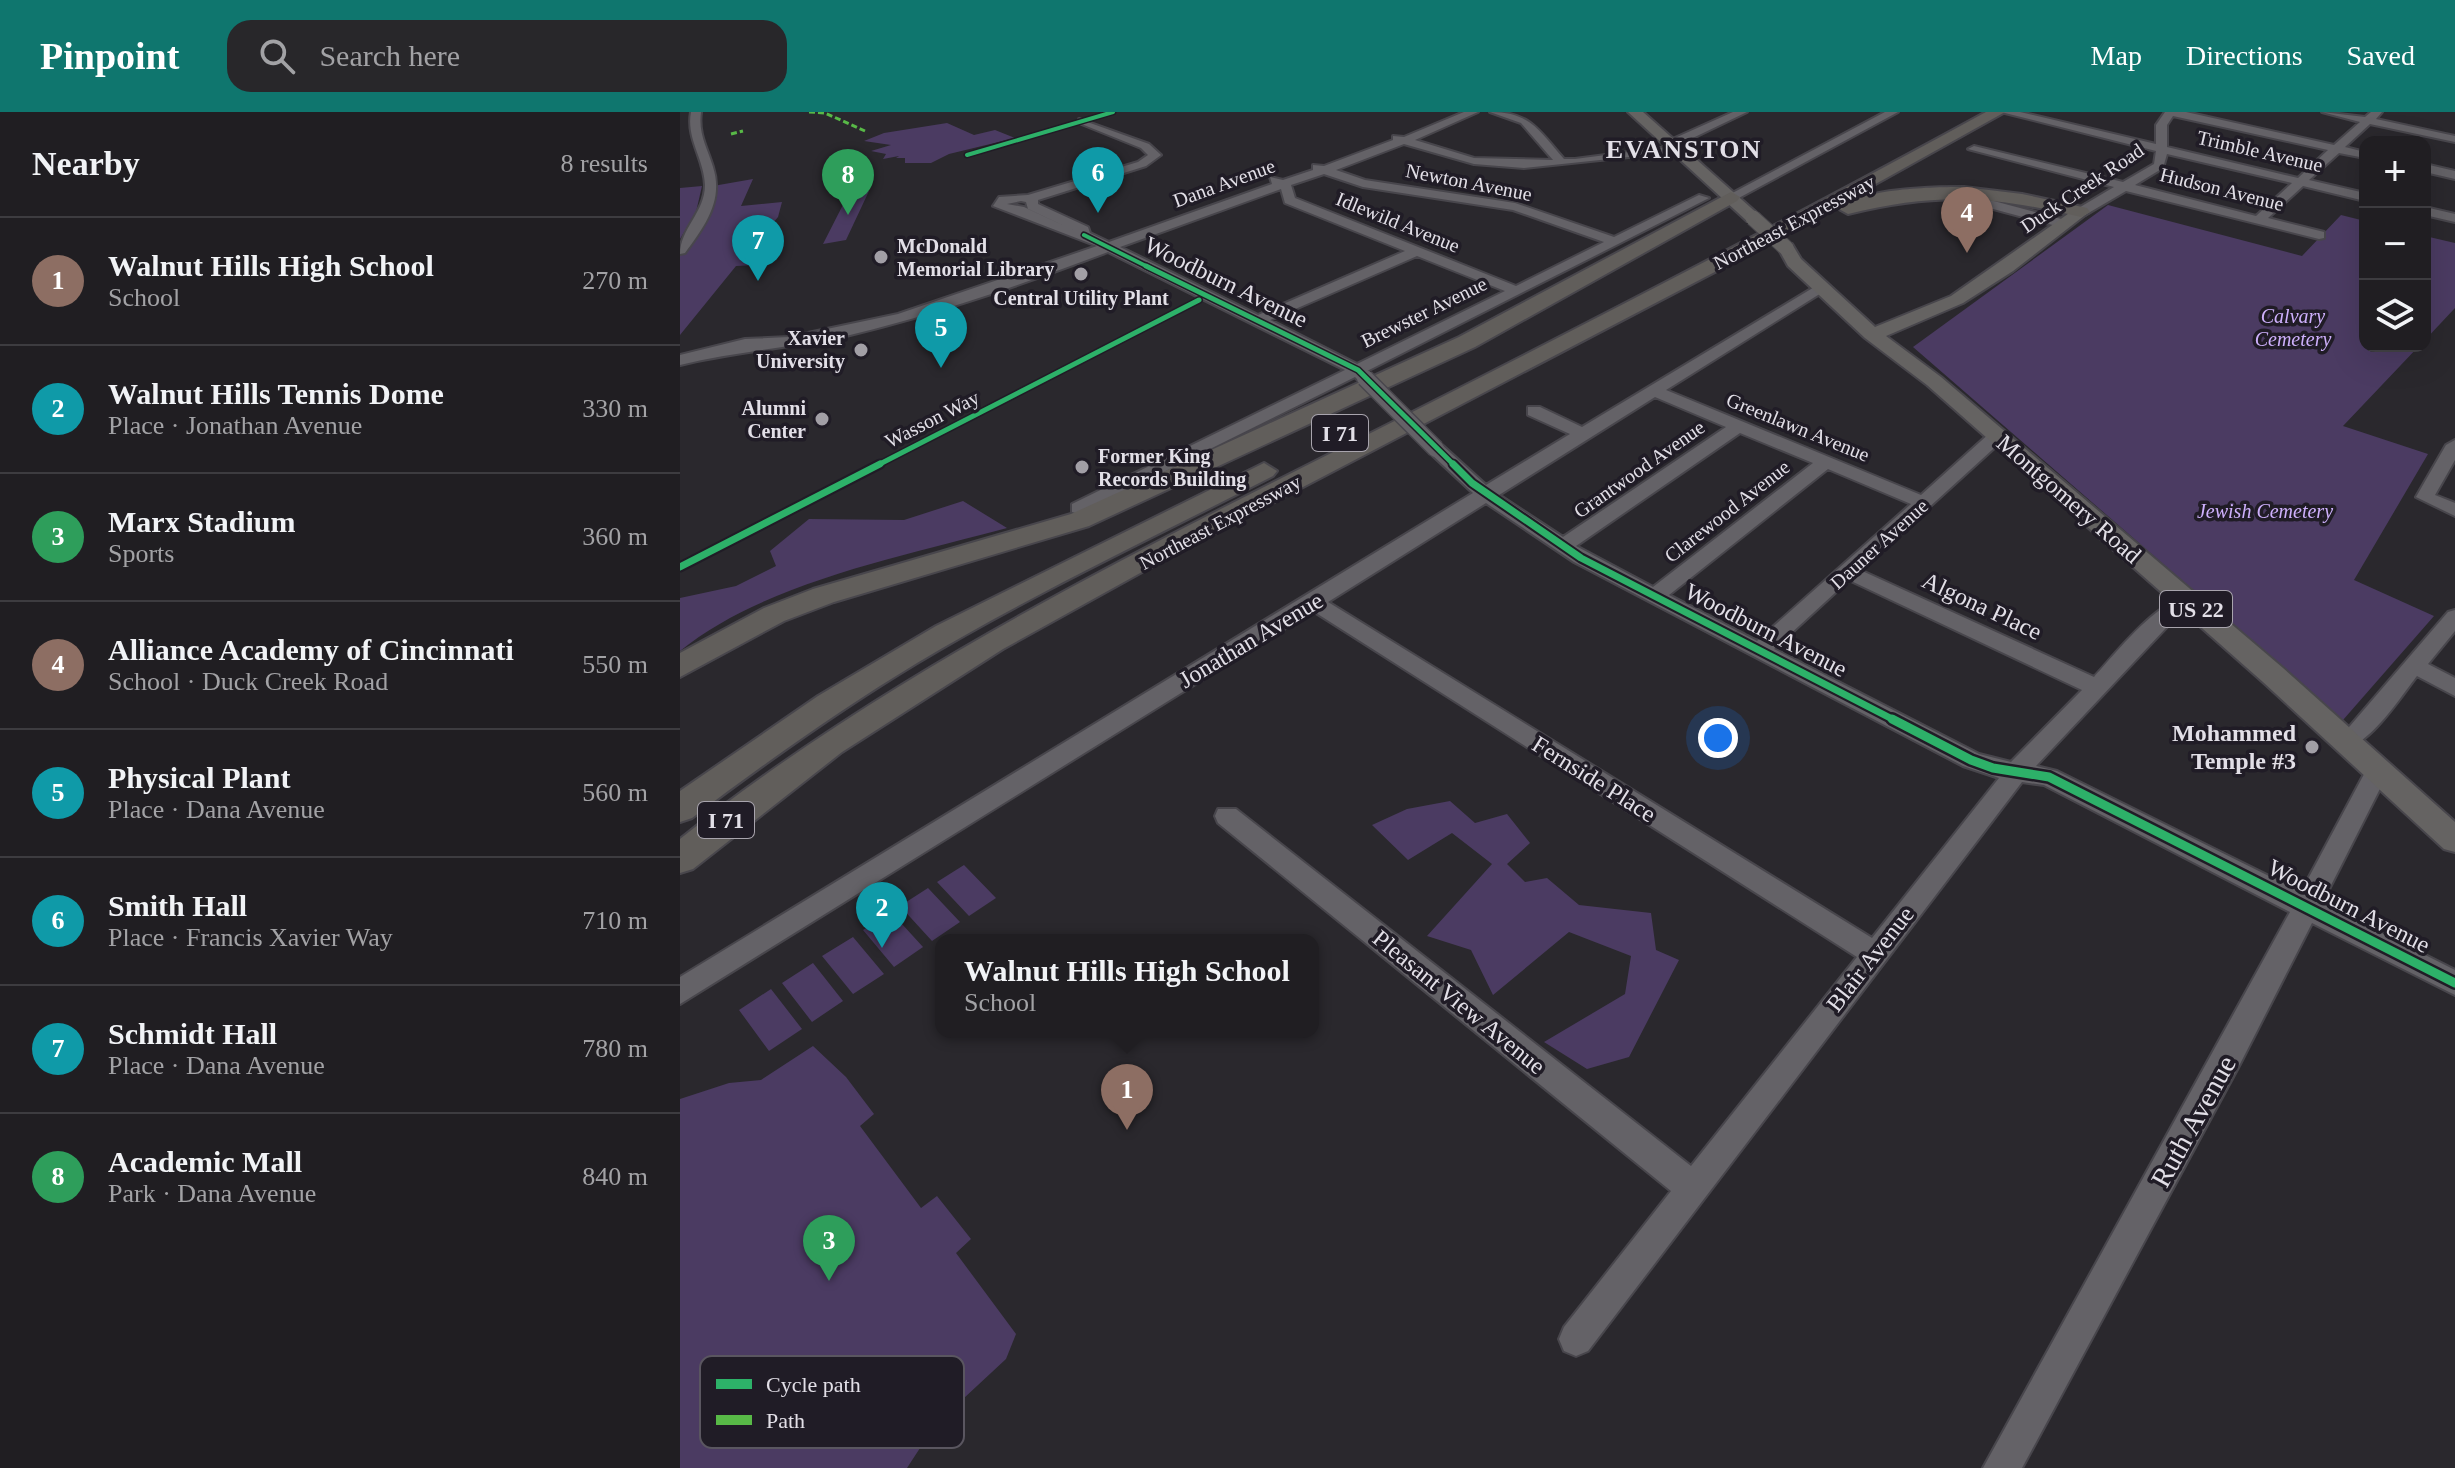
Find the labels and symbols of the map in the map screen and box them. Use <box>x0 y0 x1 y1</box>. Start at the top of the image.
street label: Trimble Avenue <box>2195 126 2325 176</box>
district label: EVANSTON <box>1606 135 1762 164</box>
street label: Duck Creek Road <box>2016 139 2148 237</box>
pin: 6 <box>1072 147 1124 213</box>
pin: 8 <box>822 149 874 215</box>
street label: Dana Avenue <box>1170 154 1278 212</box>
street label: Newton Avenue <box>1404 159 1534 205</box>
street label: Hudson Avenue <box>2158 163 2286 215</box>
street label: Northeast Expressway <box>1710 170 1879 275</box>
street label: Idlewild Avenue <box>1333 187 1463 257</box>
pin: 4 <box>1941 187 1993 253</box>
pin: 7 <box>732 215 784 281</box>
street label: Woodburn Avenue <box>1140 231 1312 333</box>
place label: McDonald Memorial Library <box>897 235 1054 281</box>
marker: McDonald Memorial Library <box>872 248 890 266</box>
marker: Central Utility Plant <box>1072 265 1090 283</box>
street label: Brewster Avenue <box>1358 272 1490 352</box>
place label: Central Utility Plant <box>993 287 1169 310</box>
pin: 5 <box>915 302 967 368</box>
park label: Calvary Cemetery <box>2255 305 2331 351</box>
place label: Xavier University <box>756 327 845 373</box>
marker: Xavier University <box>852 341 870 359</box>
street label: Wasson Way <box>881 386 983 453</box>
street label: Greenlawn Avenue <box>1723 388 1873 466</box>
place label: Alumni Center <box>742 397 806 442</box>
marker: Alumni Center <box>813 410 831 428</box>
road number: I 71 <box>1312 415 1368 451</box>
street label: Grantwood Avenue <box>1569 416 1709 522</box>
street label: Montgomery Road <box>1992 429 2146 569</box>
place label: Former King Records Building <box>1098 445 1246 491</box>
street label: Clarewood Avenue <box>1660 455 1794 567</box>
marker: Former King Records Building <box>1073 458 1091 476</box>
street label: Northeast Expressway <box>1136 470 1305 575</box>
street label: Dauner Avenue <box>1826 494 1932 593</box>
park label: Jewish Cemetery <box>2197 500 2333 523</box>
street label: Algona Place <box>1918 567 2046 645</box>
street label: Woodburn Avenue <box>1681 578 1851 682</box>
street label: Jonathan Avenue <box>1175 587 1327 693</box>
road number: US 22 <box>2160 591 2232 627</box>
your location <box>1698 718 1738 758</box>
place label: Mohammed Temple #3 <box>2172 720 2297 774</box>
street label: Fernside Place <box>1527 731 1661 827</box>
marker: Mohammed Temple #3 <box>2303 738 2321 756</box>
road number: I 71 <box>698 802 754 838</box>
street label: Woodburn Avenue <box>2264 854 2434 958</box>
pin: 2 <box>856 882 908 948</box>
street label: Blair Avenue <box>1821 902 1919 1016</box>
street label: Pleasant View Avenue <box>1368 925 1550 1079</box>
street label: Ruth Avenue <box>2145 1050 2242 1192</box>
pin: 1 <box>1101 1064 1153 1130</box>
pin: 3 <box>803 1215 855 1281</box>
legend <box>700 1356 964 1448</box>
text: Cycle path <box>766 1372 861 1397</box>
text: Path <box>766 1408 805 1433</box>

